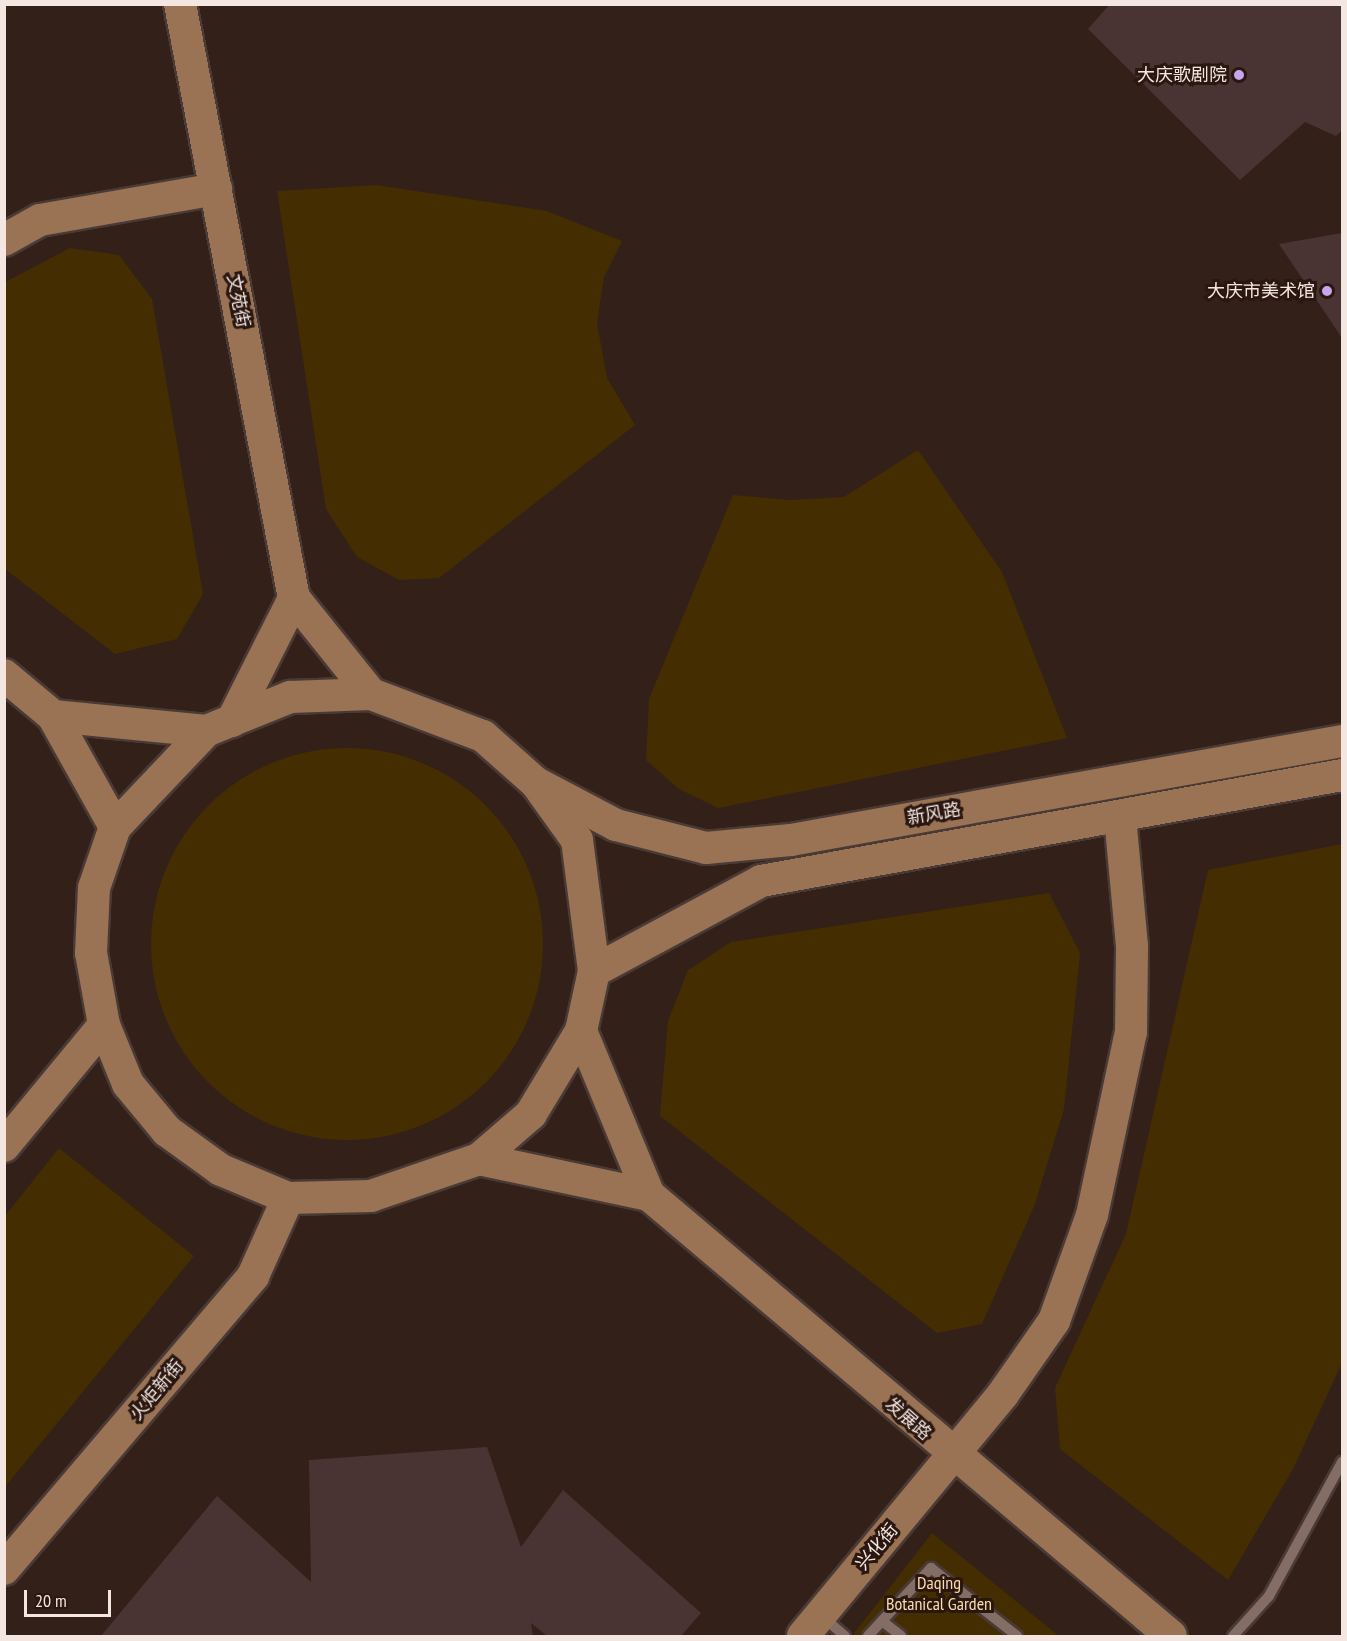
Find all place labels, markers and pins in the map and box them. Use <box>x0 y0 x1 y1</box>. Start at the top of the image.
place label: 大庆歌剧院 <box>1137 64 1227 86</box>
marker: 大庆歌剧院 <box>1232 68 1246 82</box>
place label: 大庆市美术馆 <box>1207 280 1315 302</box>
marker: 大庆市美术馆 <box>1320 284 1334 298</box>

